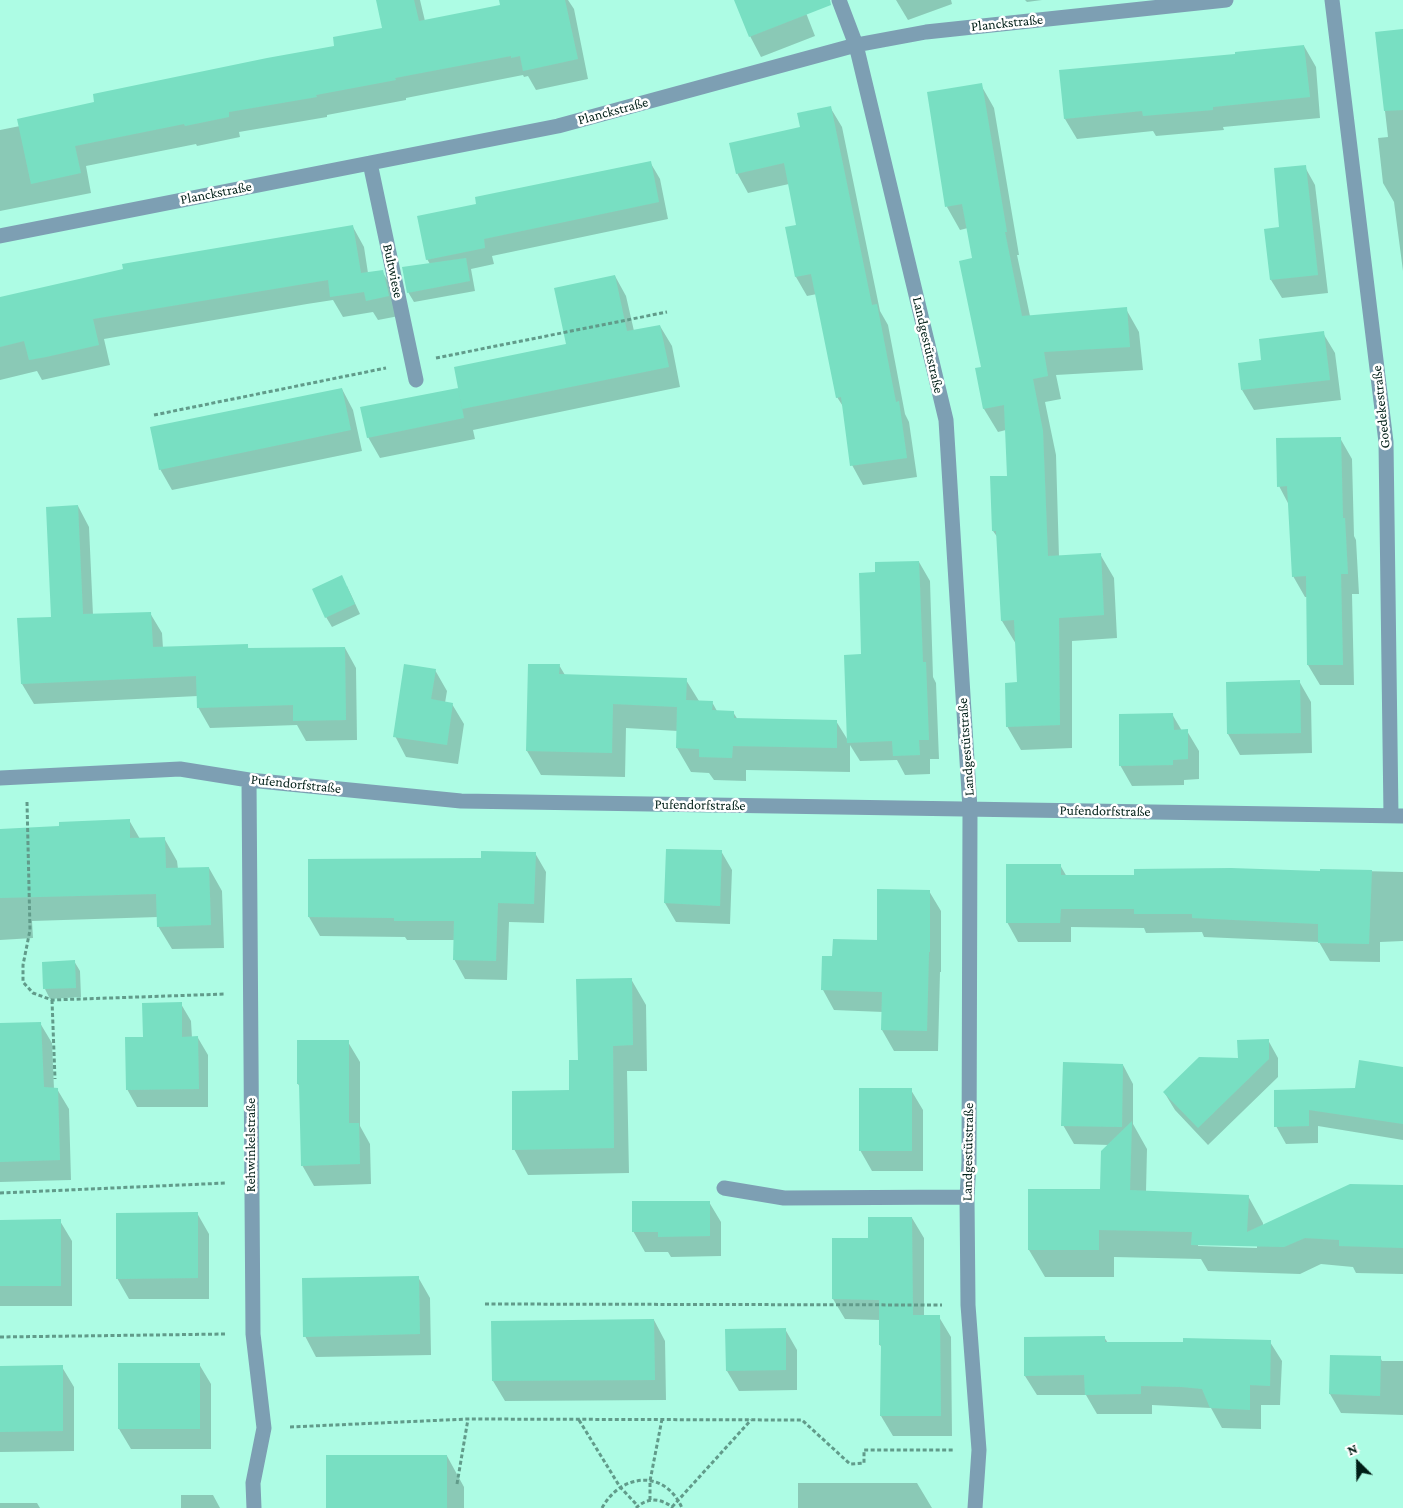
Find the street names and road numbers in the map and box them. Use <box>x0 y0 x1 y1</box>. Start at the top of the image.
street label: Planckstraße <box>970 11 1044 35</box>
street label: Planckstraße <box>576 94 650 128</box>
street label: Planckstraße <box>179 178 253 208</box>
street label: Bultwiese <box>379 242 407 300</box>
street label: Landgestütstraße <box>909 295 947 395</box>
street label: Goedekestraße <box>1368 365 1394 449</box>
street label: Landgestütstraße <box>954 697 978 797</box>
street label: Pufendorfstraße <box>250 771 342 797</box>
street label: Pufendorfstraße <box>654 796 746 814</box>
street label: Pufendorfstraße <box>1059 802 1151 820</box>
street label: Rehwinkelstraße <box>243 1098 259 1192</box>
street label: Landgestütstraße <box>959 1103 977 1201</box>

